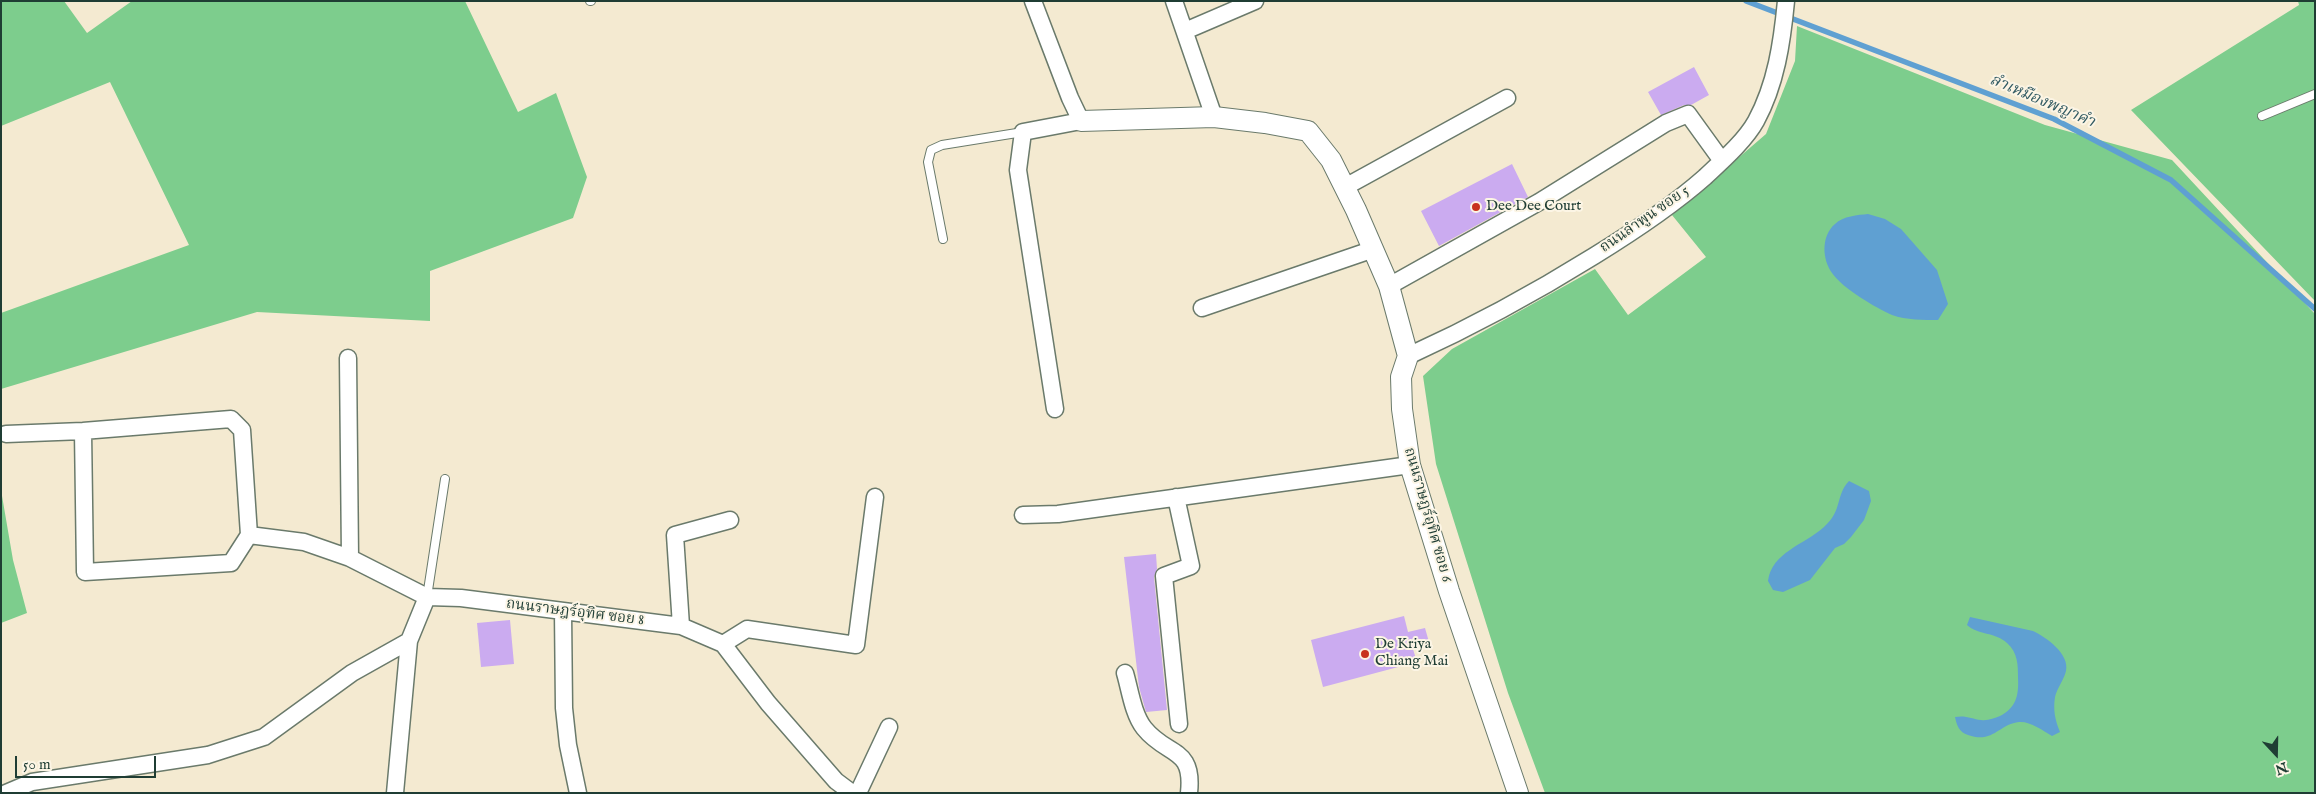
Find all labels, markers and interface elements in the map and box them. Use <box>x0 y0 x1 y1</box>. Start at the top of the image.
water label: ลำเหมืองพญาคำ <box>1987 71 2097 133</box>
street label: ถนนลำพูน ซอย 5 <box>1597 183 1693 257</box>
place label: Dee Dee Court <box>1486 198 1581 216</box>
marker: Dee Dee Court <box>1470 201 1482 213</box>
street label: ถนนราษฎร์อุทิศ ซอย 6 <box>1399 446 1455 584</box>
street label: ถนนราษฎร์อุทิศ ซอย 8 <box>505 596 645 630</box>
place label: De Kriya Chiang Mai <box>1375 636 1448 671</box>
marker: De Kriya Chiang Mai <box>1359 648 1371 660</box>
north arrow <box>2251 729 2301 779</box>
scale bar <box>18 746 159 778</box>
text: 50 m <box>23 755 51 774</box>
text: N <box>2272 757 2290 779</box>

